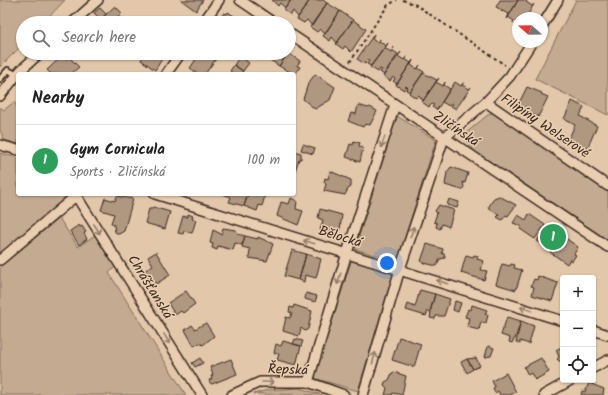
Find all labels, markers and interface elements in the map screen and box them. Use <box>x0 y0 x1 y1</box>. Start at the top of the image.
north arrow <box>512 12 548 48</box>
search box <box>16 16 296 60</box>
text: Search here <box>62 26 136 50</box>
icon: search <box>30 27 52 49</box>
text: Nearby <box>32 85 84 112</box>
street label: Filipíny Welserové <box>496 88 595 164</box>
street label: Zličínská <box>428 105 485 153</box>
one-way arrow <box>379 136 386 149</box>
text: Gym Cornicula <box>70 138 165 162</box>
text: 1 <box>43 150 47 171</box>
text: 100 m <box>247 150 280 171</box>
text: Sports · Zličínská <box>70 162 165 183</box>
street label: Bělocká <box>316 220 366 254</box>
pin: 1 <box>540 222 566 252</box>
one-way arrow <box>93 224 101 235</box>
one-way arrow <box>409 227 417 239</box>
one-way arrow <box>303 238 316 245</box>
street label: Chrášťanská <box>122 251 179 325</box>
your location <box>377 253 397 273</box>
one-way arrow <box>335 273 342 286</box>
map controls <box>560 275 596 383</box>
button: + <box>560 275 596 311</box>
one-way arrow <box>435 278 448 285</box>
one-way arrow <box>520 305 533 312</box>
button: − <box>560 311 596 347</box>
one-way arrow <box>162 334 171 345</box>
button: locate <box>560 347 596 383</box>
one-way arrow <box>371 351 378 364</box>
street label: Řepská <box>268 358 310 382</box>
one-way arrow <box>261 378 274 386</box>

